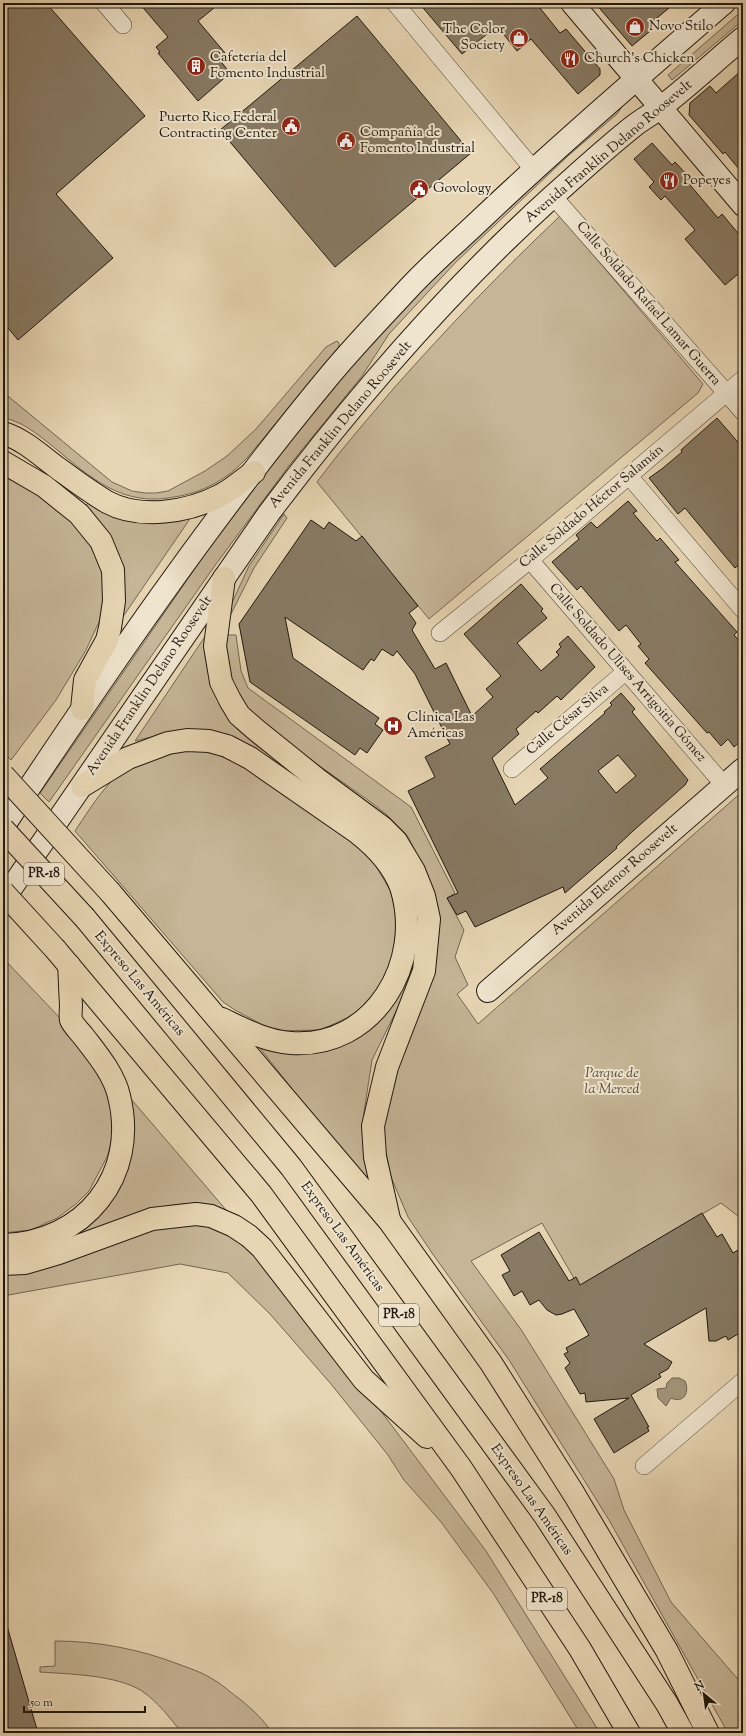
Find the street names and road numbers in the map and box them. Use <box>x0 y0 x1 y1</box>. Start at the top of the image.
street label: Avenida Franklin Delano Roosevelt <box>521 76 697 228</box>
street label: Calle Soldado Rafael Lamar Guerra <box>571 217 725 391</box>
street label: Avenida Franklin Delano Roosevelt <box>265 337 417 513</box>
street label: Calle Soldado Héctor Salamán <box>515 441 669 573</box>
street label: Calle Soldado Ulises Arrigoitia Gómez <box>544 579 710 767</box>
street label: Avenida Franklin Delano Roosevelt <box>82 592 218 780</box>
street label: Calle César Silva <box>523 679 614 760</box>
street label: Avenida Eleanor Roosevelt <box>547 819 683 941</box>
road number: PR-18 <box>24 863 64 885</box>
street label: Expreso Las Américas <box>89 927 189 1041</box>
street label: Expreso Las Américas <box>295 1178 389 1296</box>
road number: PR-18 <box>379 1304 419 1326</box>
street label: Expreso Las Américas <box>485 1440 577 1560</box>
road number: PR-18 <box>527 1588 567 1610</box>

